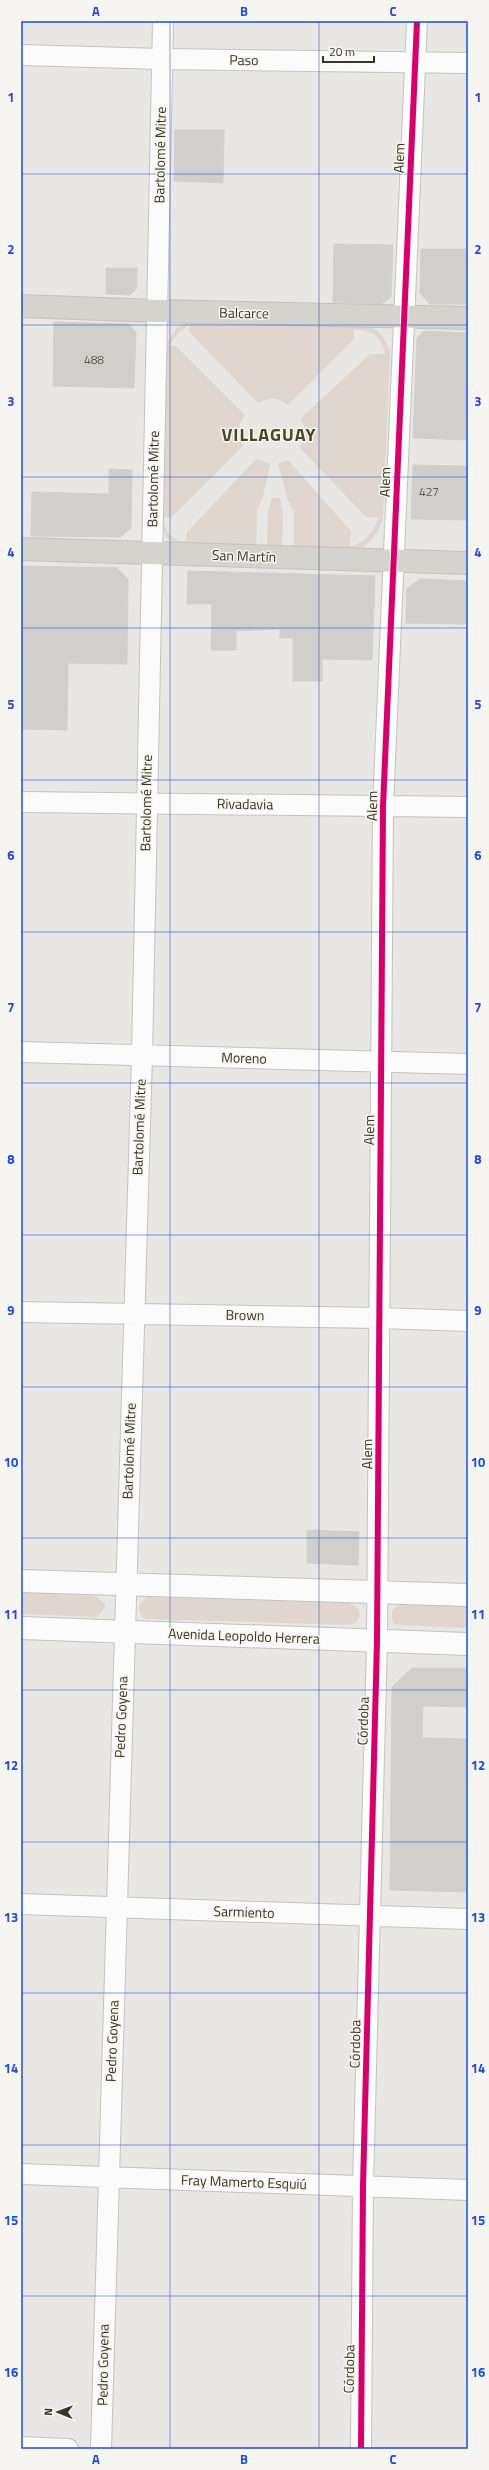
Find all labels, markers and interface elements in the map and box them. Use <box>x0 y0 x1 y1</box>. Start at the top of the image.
text: A <box>92 1 100 21</box>
text: B <box>240 1 248 21</box>
text: C <box>389 1 397 21</box>
scale bar <box>323 38 374 64</box>
text: 20 m <box>329 42 355 61</box>
street label: Paso <box>229 49 259 70</box>
text: 1 <box>7 87 15 107</box>
text: 1 <box>474 87 482 107</box>
street label: Bartolomé Mitre <box>148 106 171 204</box>
street label: Alem <box>387 142 410 174</box>
text: 2 <box>7 239 15 259</box>
text: 2 <box>474 239 482 259</box>
street label: Balcarce <box>219 302 269 323</box>
house number: 488 <box>84 350 104 369</box>
text: 3 <box>7 391 15 411</box>
text: 3 <box>474 391 482 411</box>
district label: VILLAGUAY <box>221 421 317 448</box>
street label: Bartolomé Mitre <box>141 430 164 528</box>
street label: Alem <box>373 466 396 498</box>
house number: 427 <box>419 482 439 501</box>
text: 4 <box>7 542 15 562</box>
text: 4 <box>474 542 482 562</box>
street label: San Martín <box>212 544 277 567</box>
text: 5 <box>7 694 15 714</box>
text: 5 <box>474 694 482 714</box>
street label: Bartolomé Mitre <box>134 754 157 852</box>
street label: Alem <box>361 791 382 821</box>
street label: Rivadavia <box>217 793 273 814</box>
text: 6 <box>7 845 15 865</box>
text: 6 <box>474 845 482 865</box>
text: 7 <box>7 997 15 1017</box>
text: 7 <box>474 997 482 1017</box>
street label: Moreno <box>221 1046 267 1069</box>
street label: Bartolomé Mitre <box>126 1078 151 1176</box>
street label: Alem <box>358 1115 379 1145</box>
text: 8 <box>7 1149 15 1169</box>
text: 8 <box>474 1149 482 1169</box>
text: 9 <box>7 1300 15 1320</box>
text: 9 <box>474 1300 482 1320</box>
street label: Brown <box>225 1304 265 1325</box>
street label: Bartolomé Mitre <box>116 1402 141 1500</box>
street label: Alem <box>356 1439 377 1469</box>
text: 10 <box>4 1452 18 1472</box>
text: 10 <box>471 1452 485 1472</box>
text: 11 <box>4 1604 18 1624</box>
text: 11 <box>471 1604 485 1624</box>
street label: Avenida Leopoldo Herrera <box>168 1622 320 1649</box>
street label: Pedro Goyena <box>109 1676 132 1758</box>
street label: Córdoba <box>351 1696 374 1746</box>
text: 12 <box>4 1755 18 1775</box>
text: 12 <box>471 1755 485 1775</box>
street label: Sarmiento <box>213 1900 275 1923</box>
text: 13 <box>4 1907 18 1927</box>
text: 13 <box>471 1907 485 1927</box>
street label: Pedro Goyena <box>100 2000 123 2082</box>
street label: Córdoba <box>344 2019 365 2069</box>
text: 14 <box>4 2058 18 2078</box>
text: 14 <box>471 2058 485 2078</box>
street label: Fray Mamerto Esquiú <box>181 2169 307 2194</box>
text: 15 <box>4 2210 18 2230</box>
text: 15 <box>471 2210 485 2230</box>
street label: Pedro Goyena <box>91 2324 114 2406</box>
street label: Córdoba <box>338 2344 359 2394</box>
text: 16 <box>4 2362 18 2382</box>
text: 16 <box>471 2362 485 2382</box>
north arrow <box>38 2392 78 2432</box>
text: N <box>40 2408 56 2416</box>
text: A <box>92 2449 100 2469</box>
text: B <box>240 2449 248 2469</box>
text: C <box>389 2449 397 2469</box>

